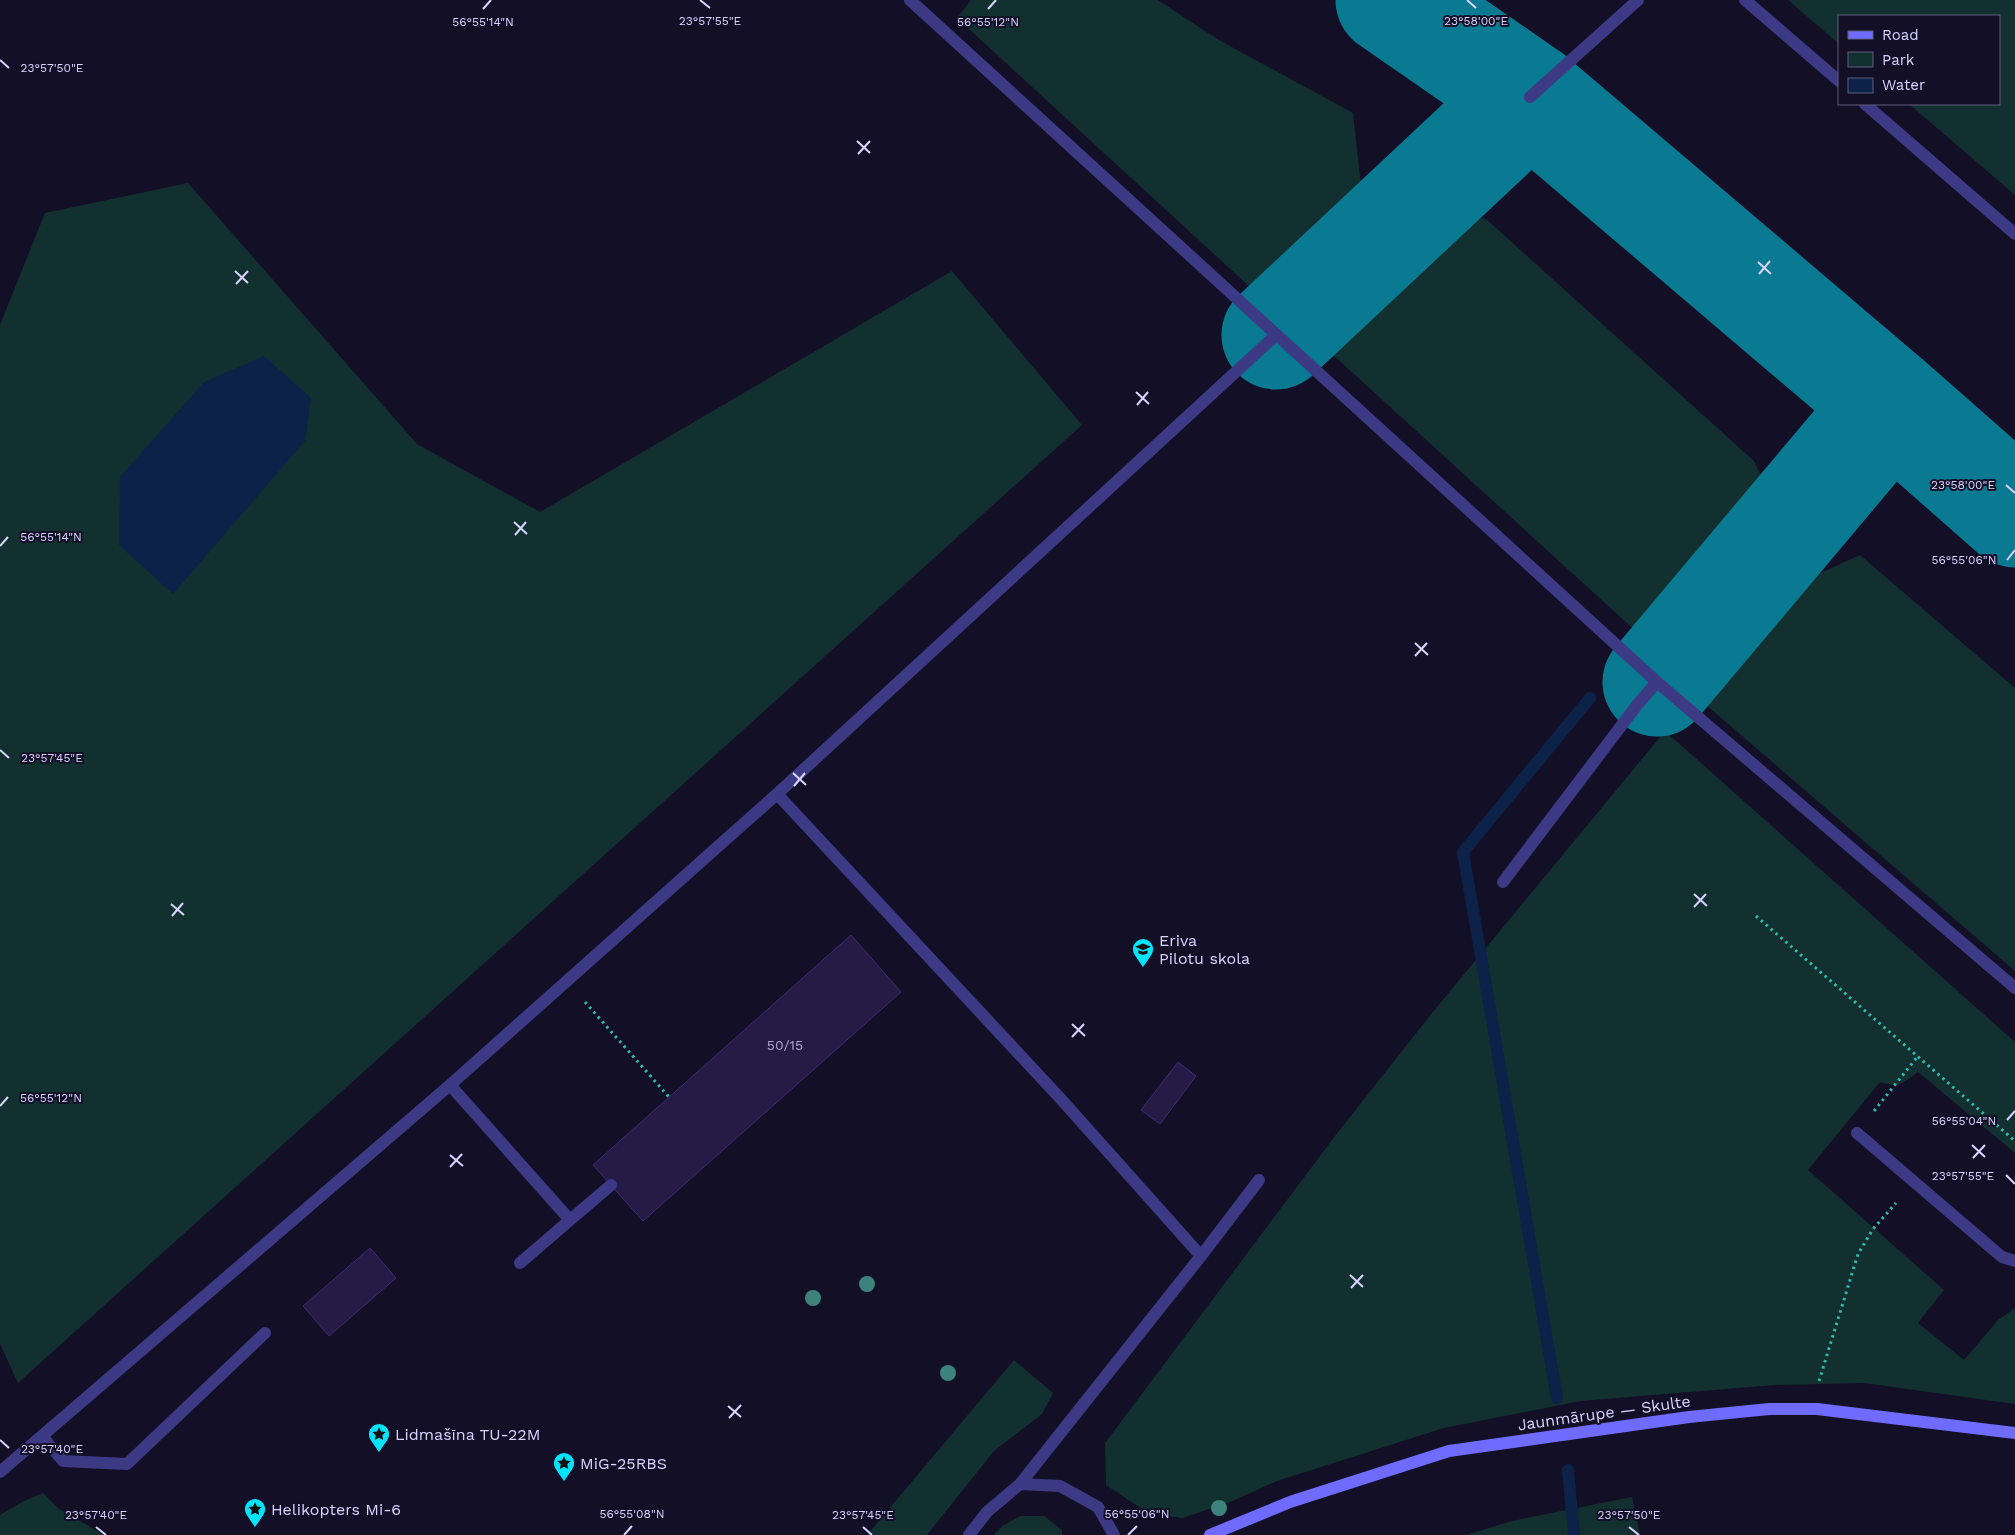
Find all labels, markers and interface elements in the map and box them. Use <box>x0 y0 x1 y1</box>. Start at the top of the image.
text: 23°57'55"E <box>679 14 742 28</box>
text: 23°58'00"E <box>1444 14 1508 28</box>
text: 56°55'14"N <box>452 15 514 29</box>
text: 56°55'12"N <box>957 15 1019 29</box>
legend <box>1838 15 2000 105</box>
text: Road <box>1882 26 1919 44</box>
text: Park <box>1882 51 1915 69</box>
text: 23°57'50"E <box>21 61 84 75</box>
text: Water <box>1882 76 1925 94</box>
text: 23°58'00"E <box>1931 478 1995 492</box>
text: 56°55'14"N <box>20 530 82 544</box>
text: 56°55'06"N <box>1932 553 1996 567</box>
text: 23°57'45"E <box>21 751 83 765</box>
place label: Eriva Pilotu skola <box>1159 931 1250 968</box>
school or university icon: Eriva Pilotu skola <box>1131 937 1155 968</box>
house number: 50/15 <box>767 1037 803 1053</box>
text: 56°55'12"N <box>20 1091 82 1105</box>
text: 56°55'04"N <box>1932 1114 1996 1128</box>
text: 23°57'55"E <box>1932 1169 1995 1183</box>
street label: Jaunmārupe — Skulte <box>1516 1391 1692 1435</box>
place icon: Lidmašīna TU-22M <box>367 1422 391 1453</box>
place label: Lidmašīna TU-22M <box>395 1425 540 1444</box>
text: 23°57'40"E <box>21 1442 83 1456</box>
place icon: MiG-25RBS <box>552 1451 576 1482</box>
place label: MiG-25RBS <box>580 1454 667 1473</box>
place icon: Helikopters Mi-6 <box>243 1497 267 1528</box>
place label: Helikopters Mi-6 <box>271 1500 401 1519</box>
text: 56°55'08"N <box>599 1507 665 1521</box>
text: 56°55'06"N <box>1105 1507 1169 1521</box>
text: 23°57'40"E <box>65 1508 127 1522</box>
text: 23°57'45"E <box>832 1508 894 1522</box>
text: 23°57'50"E <box>1598 1508 1661 1522</box>

